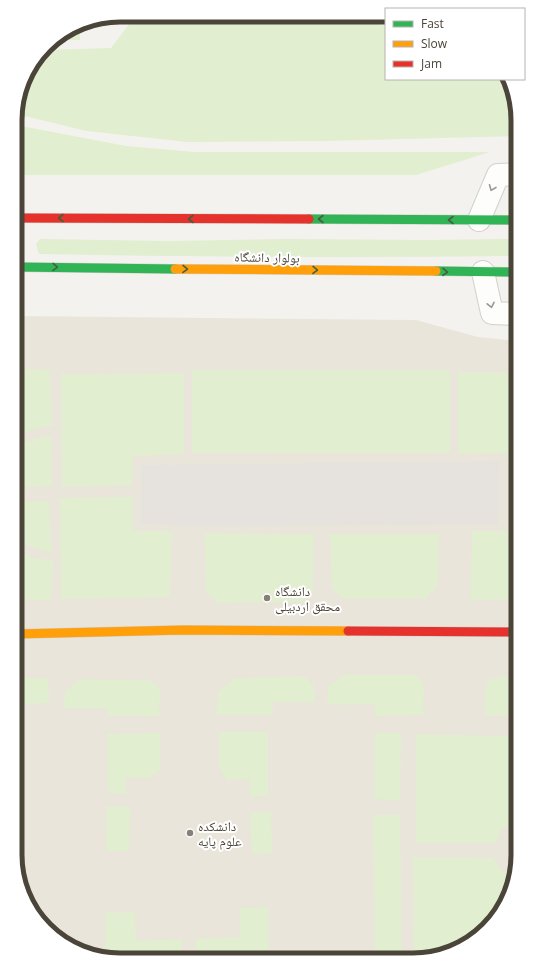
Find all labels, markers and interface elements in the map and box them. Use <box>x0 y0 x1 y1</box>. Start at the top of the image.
legend <box>385 8 525 80</box>
text: Fast <box>421 15 444 32</box>
text: Slow <box>421 35 448 52</box>
text: Jam <box>420 55 442 72</box>
one-way arrow <box>489 185 497 192</box>
one-way arrow <box>58 214 64 222</box>
one-way arrow <box>188 215 194 223</box>
one-way arrow <box>318 215 324 223</box>
one-way arrow <box>448 216 454 224</box>
street label: بولوار دانشگاه <box>234 247 300 267</box>
one-way arrow <box>52 263 58 272</box>
one-way arrow <box>182 265 188 273</box>
one-way arrow <box>312 266 318 274</box>
one-way arrow <box>442 268 448 276</box>
one-way arrow <box>486 302 494 308</box>
place label: دانشگاه محقق اردبیلی <box>275 582 340 615</box>
marker: دانشگاه محقق اردبیلی <box>262 593 272 603</box>
place label: دانشکده علوم پایه <box>198 817 242 850</box>
marker: دانشکده علوم پایه <box>185 828 195 838</box>

